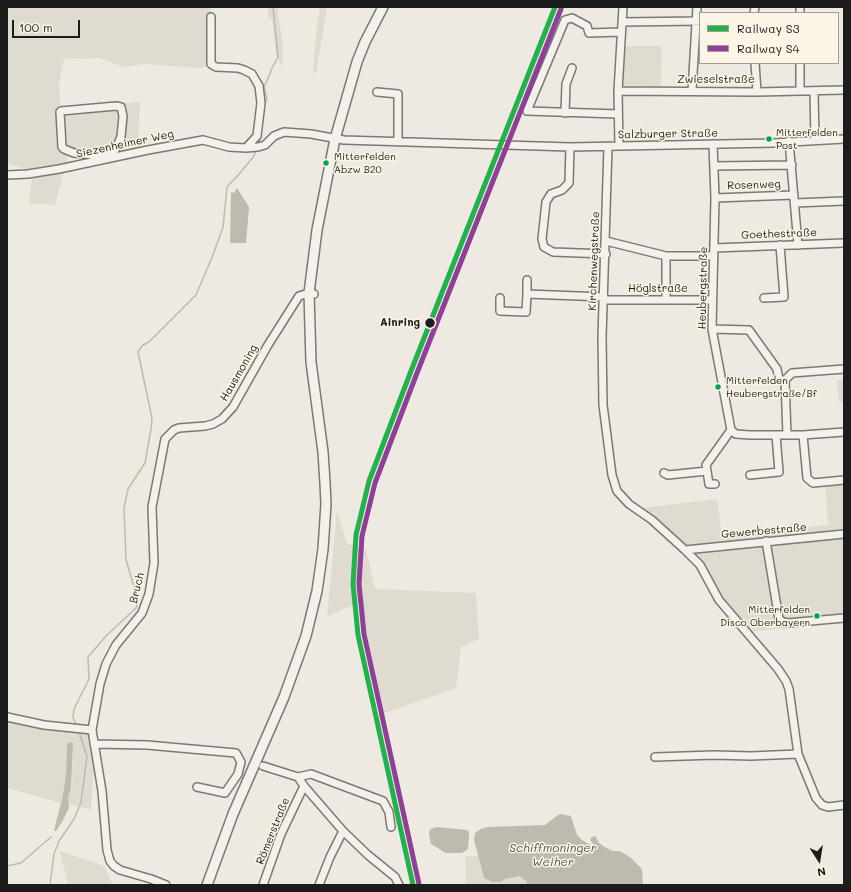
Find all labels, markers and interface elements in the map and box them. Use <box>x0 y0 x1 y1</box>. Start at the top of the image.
scale bar <box>14 12 82 38</box>
legend <box>699 12 839 64</box>
text: 100 m <box>19 19 53 35</box>
text: Railway S3 <box>737 20 800 36</box>
text: Railway S4 <box>737 40 800 56</box>
street label: Zwieselstraße <box>677 73 755 87</box>
street label: Siezenheimer Weg <box>75 127 175 161</box>
street label: Salzburger Straße <box>618 127 718 141</box>
place label: Mitterfelden Post <box>776 127 838 150</box>
marker: Mitterfelden Post <box>764 134 774 144</box>
place label: Mitterfelden Abzw B20 <box>334 151 396 174</box>
marker: Mitterfelden Abzw B20 <box>321 158 331 168</box>
street label: Rosenweg <box>727 177 781 193</box>
street label: Kirchenwegstraße <box>586 211 602 311</box>
street label: Goethestraße <box>741 226 817 242</box>
street label: Heubergstraße <box>696 247 710 329</box>
street label: Höglstraße <box>628 282 688 296</box>
place label: Ainring <box>380 316 420 330</box>
marker: Ainring <box>423 316 437 330</box>
street label: Hausmoning <box>217 342 261 404</box>
place label: Mitterfelden Heubergstraße/Bf <box>726 375 817 398</box>
marker: Mitterfelden Heubergstraße/Bf <box>713 382 723 392</box>
street label: Gewerbestraße <box>721 521 807 541</box>
street label: Bruch <box>127 571 147 605</box>
place label: Mitterfelden Disco Oberbayern <box>720 604 810 628</box>
marker: Mitterfelden Disco Oberbayern <box>812 611 822 621</box>
street label: Römerstraße <box>254 796 292 866</box>
north arrow <box>799 840 839 880</box>
water label: Schiffmoninger Weiher <box>509 841 597 869</box>
text: N <box>816 864 827 880</box>

